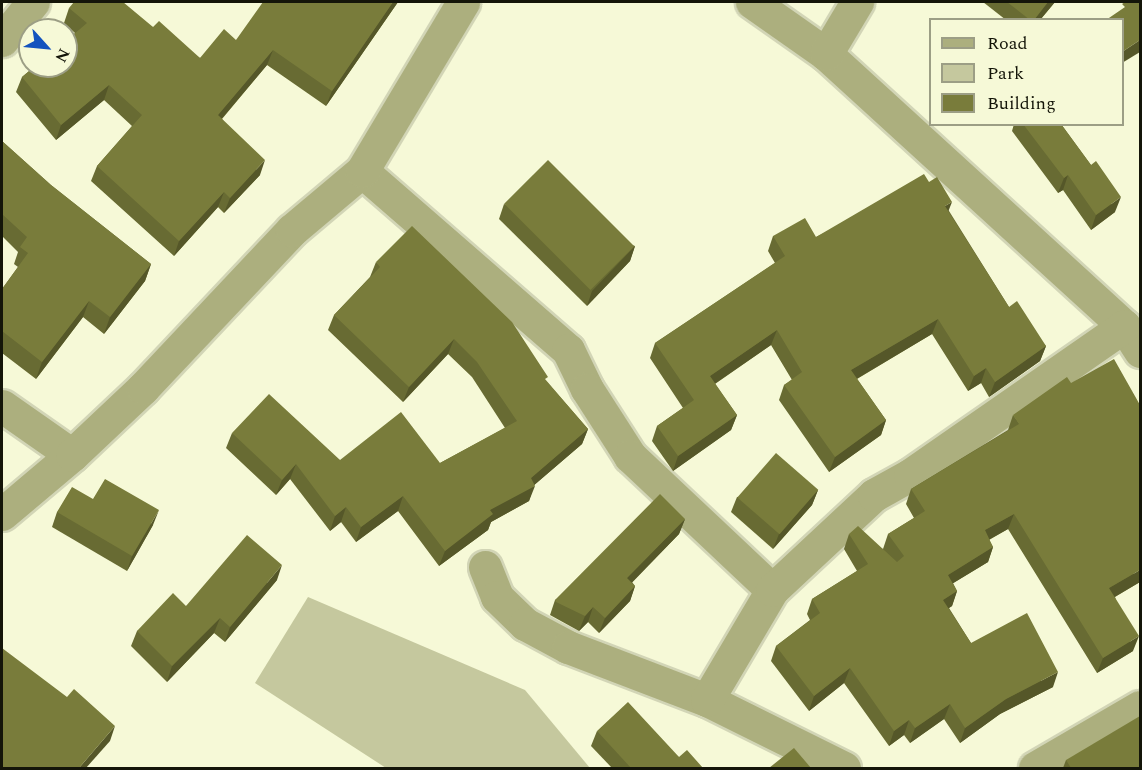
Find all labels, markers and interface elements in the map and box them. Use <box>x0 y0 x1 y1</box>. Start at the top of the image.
north arrow <box>18 18 78 78</box>
legend <box>929 18 1124 126</box>
text: Road <box>987 30 1028 57</box>
text: N <box>49 44 76 67</box>
text: Park <box>987 60 1024 87</box>
text: Building <box>987 90 1056 117</box>

